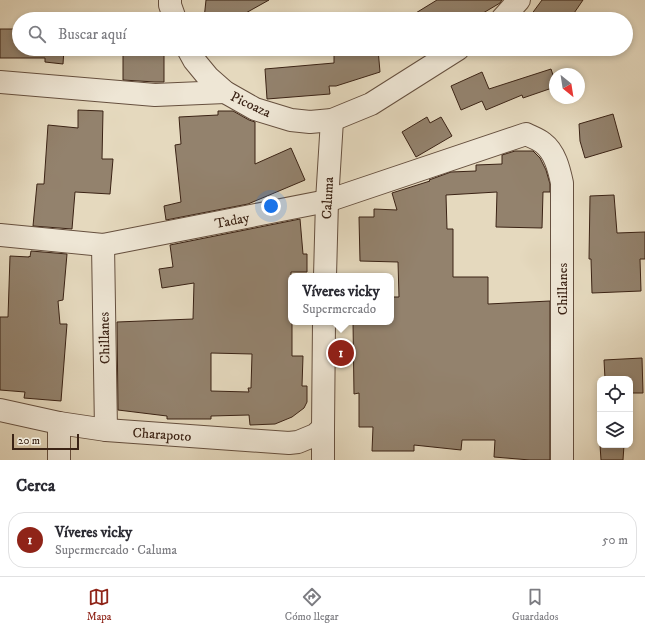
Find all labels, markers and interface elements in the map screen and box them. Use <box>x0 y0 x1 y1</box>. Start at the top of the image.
search box <box>12 12 633 56</box>
icon: search <box>26 23 48 45</box>
text: Buscar aquí <box>58 25 126 44</box>
north arrow <box>549 68 585 104</box>
street label: Picoaza <box>227 88 274 122</box>
street label: Caluma <box>318 176 338 220</box>
your location <box>261 196 281 216</box>
street label: Taday <box>213 209 251 233</box>
street label: Chillanes <box>554 262 572 315</box>
popup <box>288 273 394 325</box>
text: Víveres vicky <box>302 282 380 301</box>
text: Supermercado <box>302 301 376 317</box>
street label: Chillanes <box>96 311 114 364</box>
pin: 1 <box>328 338 354 368</box>
map controls <box>597 376 633 448</box>
button: locate <box>597 376 633 412</box>
button: layers <box>597 412 633 448</box>
street label: Charapoto <box>132 424 192 446</box>
scale bar <box>12 432 79 451</box>
text: 20 m <box>18 434 40 448</box>
text: Cerca <box>16 475 55 497</box>
text: Víveres vicky <box>55 523 132 542</box>
text: 1 <box>28 532 32 548</box>
text: 50 m <box>602 532 628 548</box>
text: Supermercado · Caluma <box>55 542 177 558</box>
tab: Mapa <box>87 586 112 624</box>
tab: Cómo llegar <box>285 586 339 624</box>
tab: Guardados <box>512 586 558 624</box>

